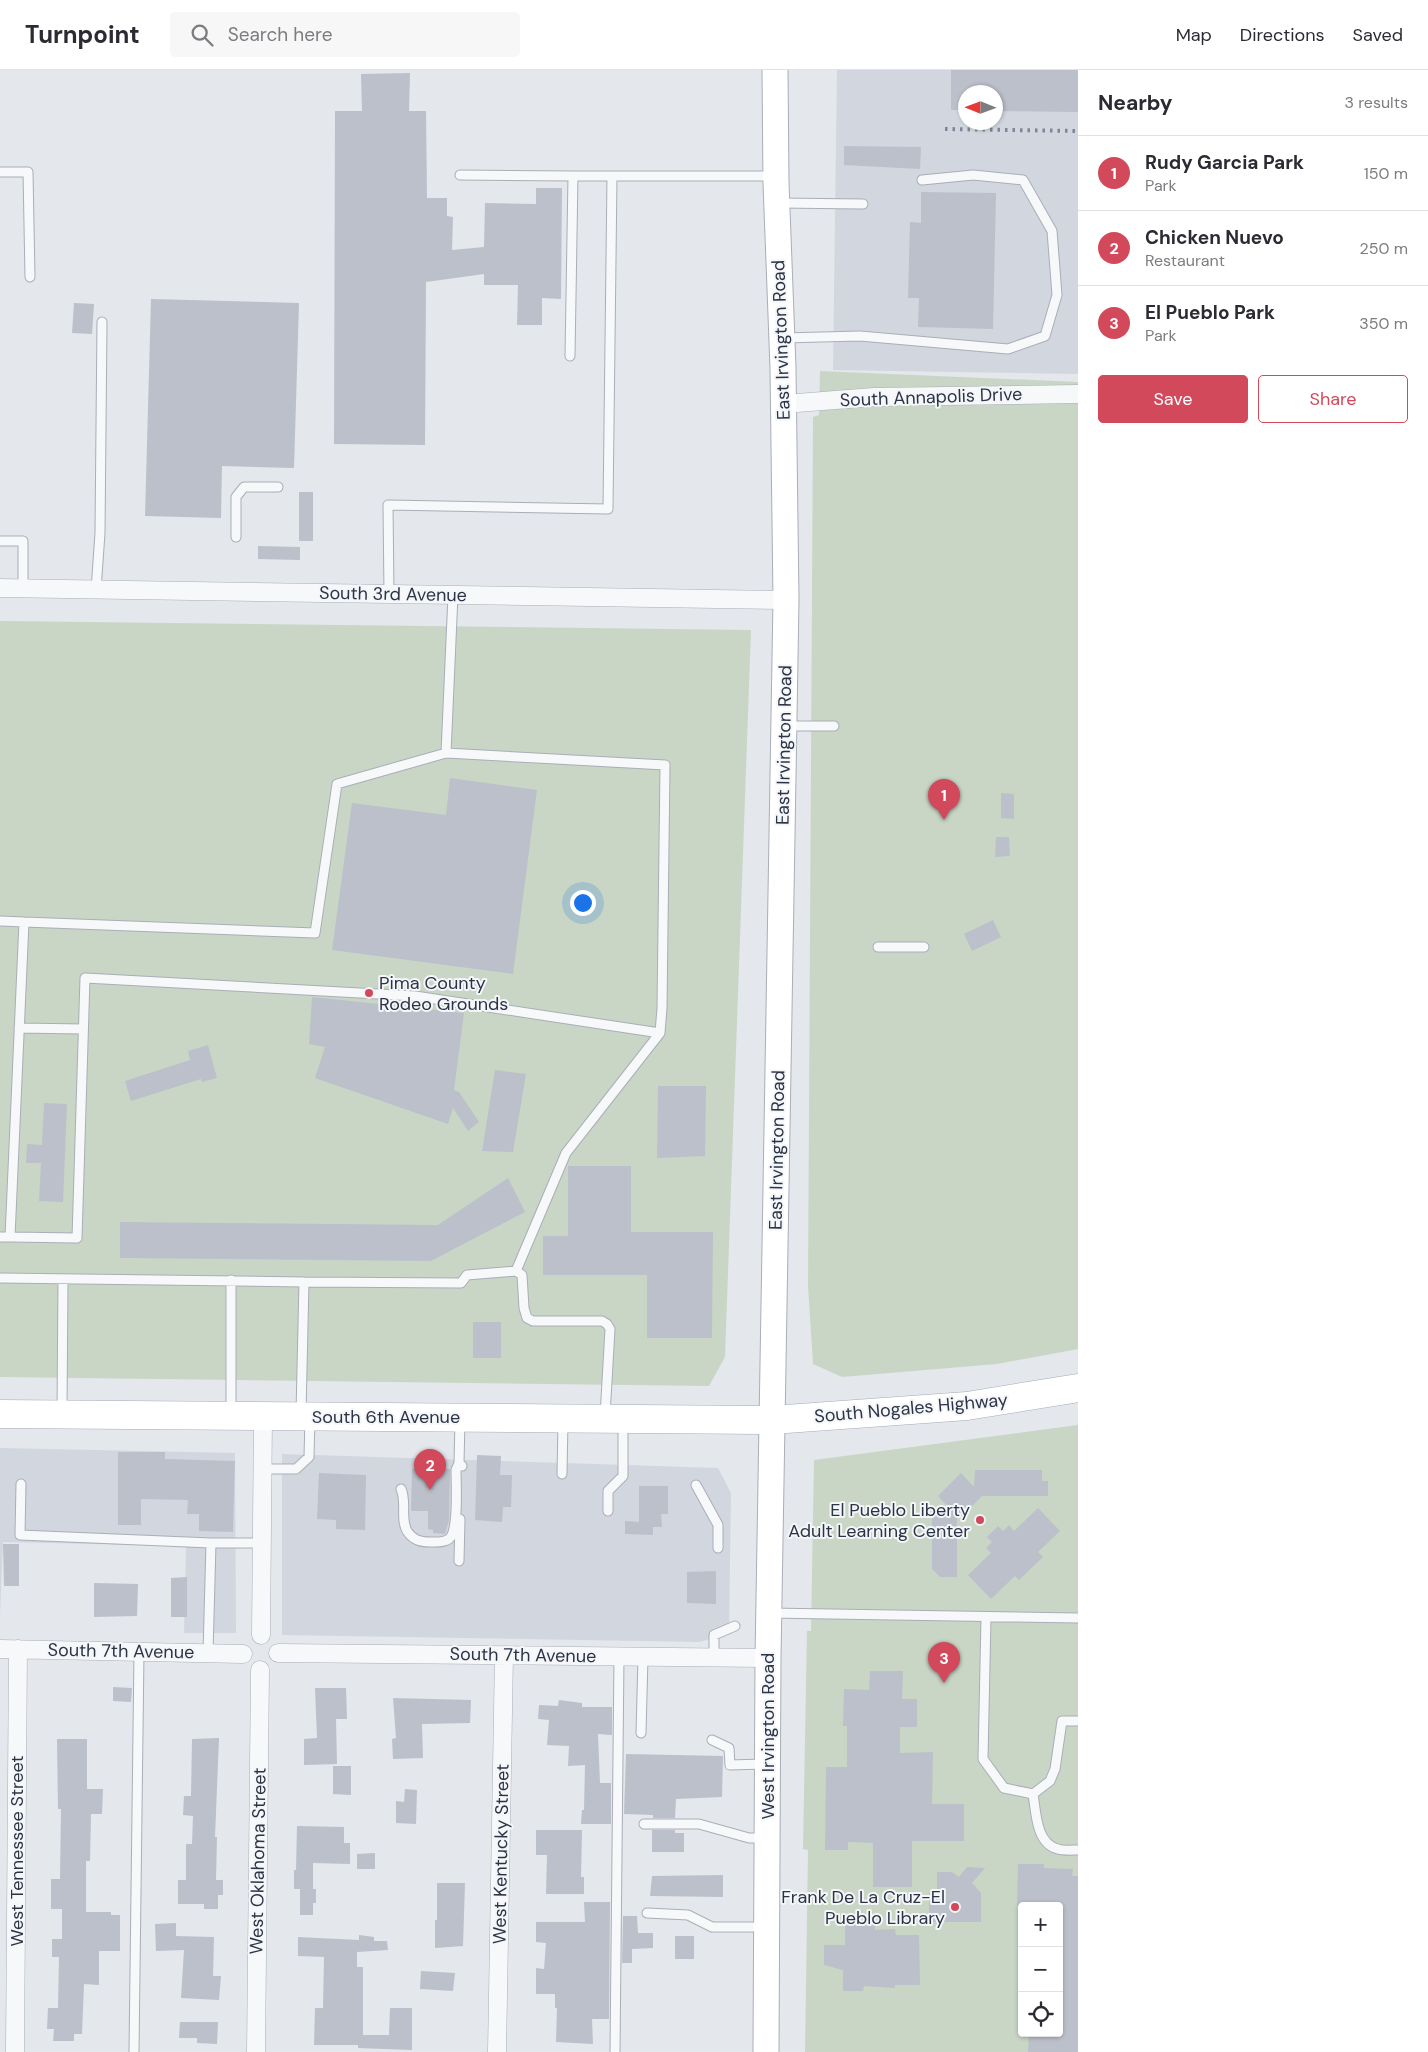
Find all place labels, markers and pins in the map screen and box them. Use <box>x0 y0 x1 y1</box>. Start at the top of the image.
pin: 1 <box>928 779 960 820</box>
place label: Pima County Rodeo Grounds <box>379 971 508 1016</box>
marker: Pima County Rodeo Grounds <box>363 987 375 999</box>
pin: 2 <box>414 1449 446 1490</box>
place label: El Pueblo Liberty Adult Learning Center <box>788 1498 970 1543</box>
marker: El Pueblo Liberty Adult Learning Center <box>974 1514 986 1526</box>
pin: 3 <box>928 1642 960 1683</box>
place label: Frank De La Cruz-El Pueblo Library <box>781 1885 945 1930</box>
marker: Frank De La Cruz-El Pueblo Library <box>949 1901 961 1913</box>

